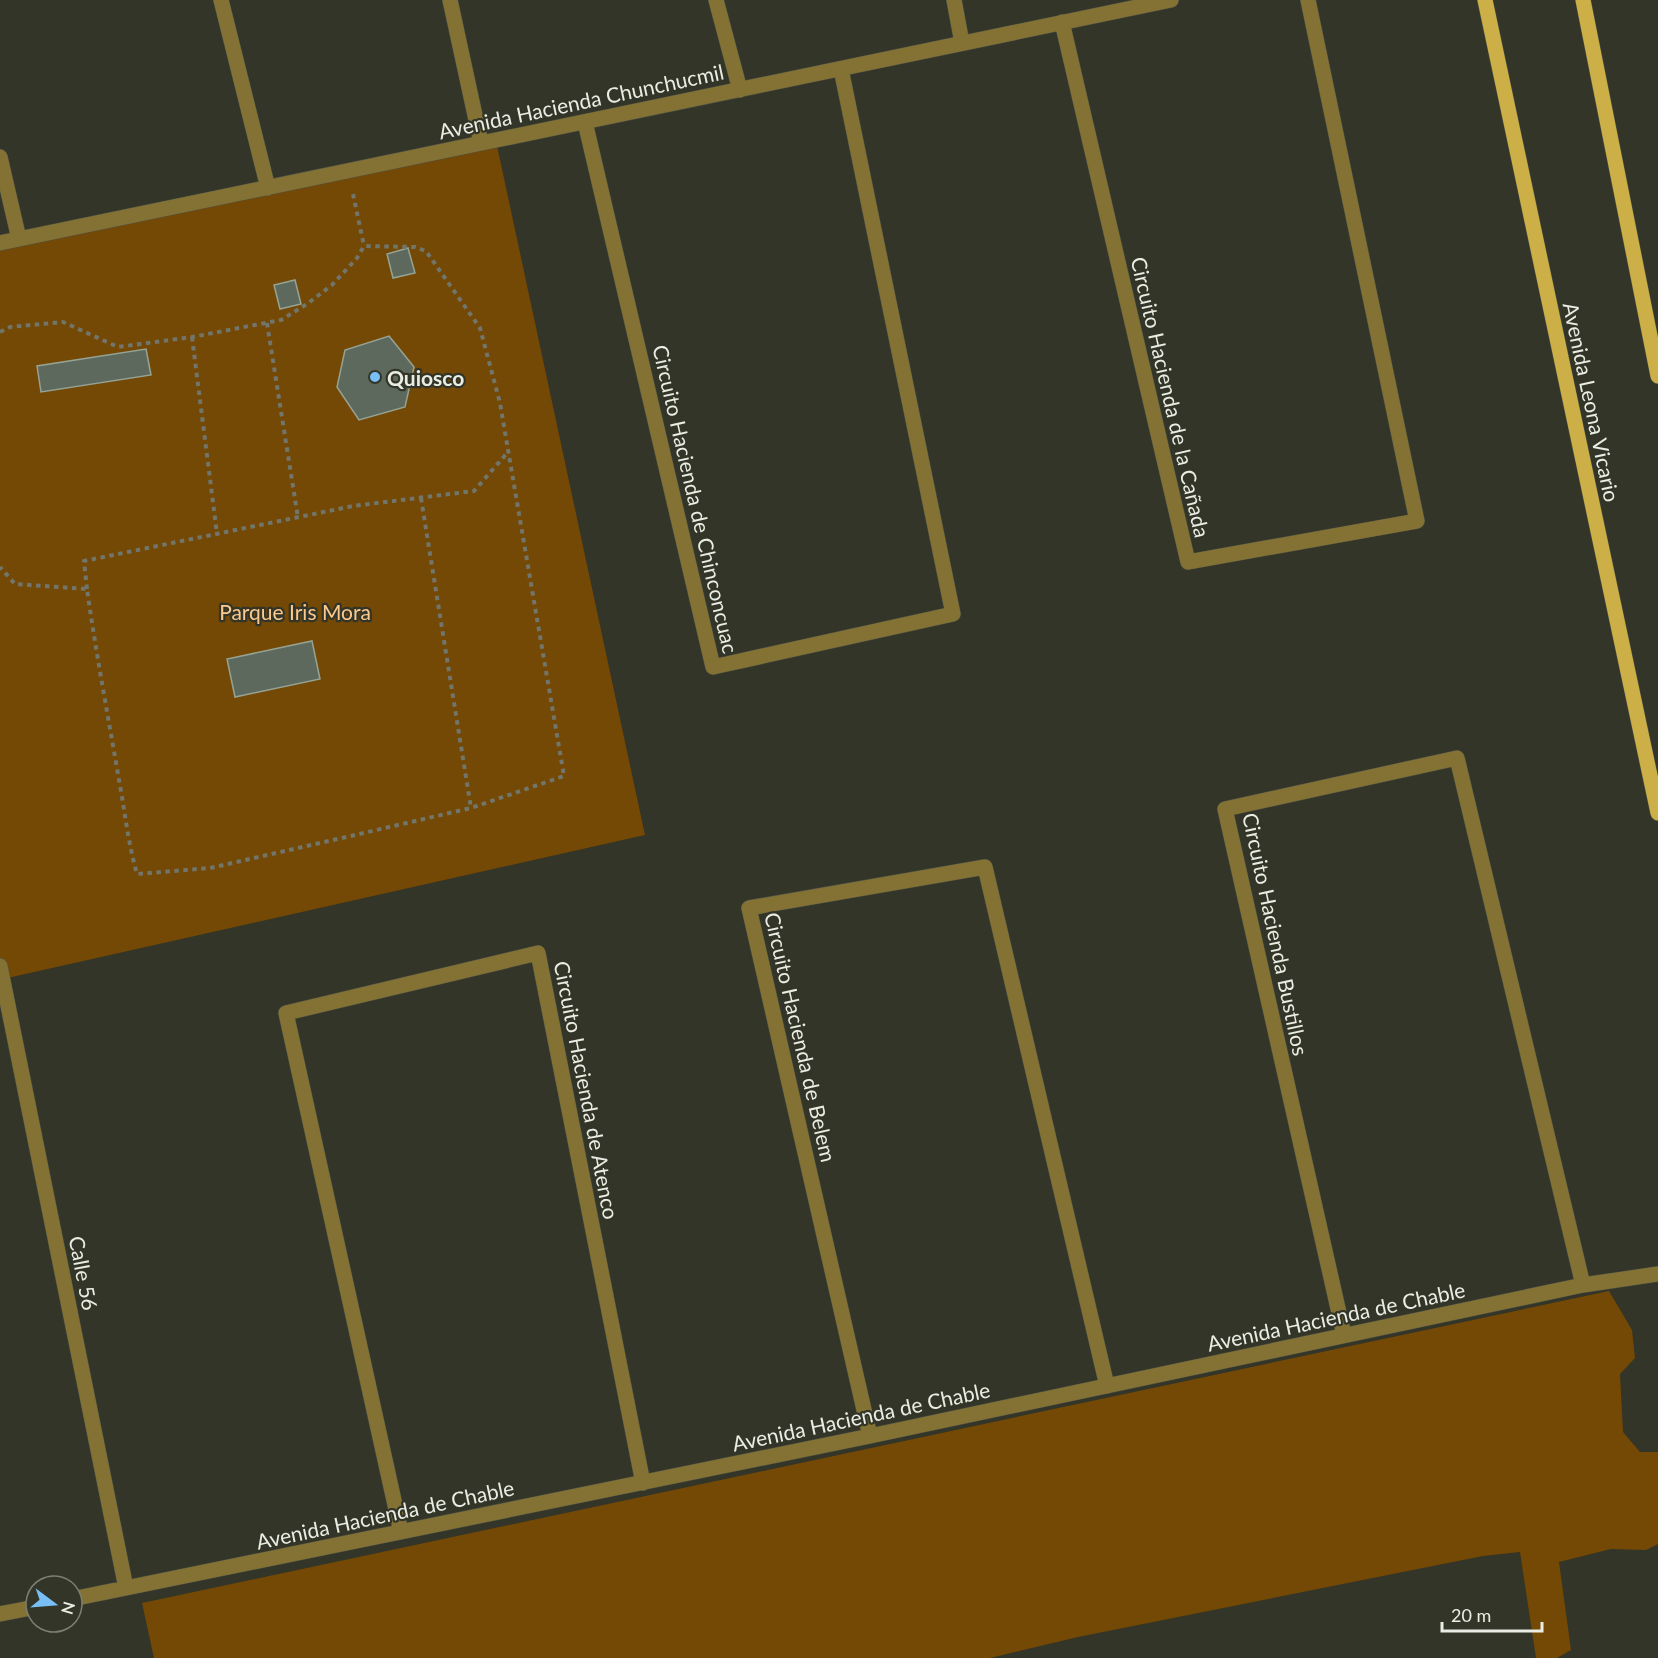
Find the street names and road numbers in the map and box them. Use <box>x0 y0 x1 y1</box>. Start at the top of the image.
street label: Avenida Hacienda Chunchucmil <box>436 59 726 143</box>
street label: Circuito Hacienda de la Cañada <box>1127 254 1215 540</box>
street label: Avenida Leona Vicario <box>1559 300 1625 504</box>
street label: Circuito Hacienda de Chinconcuac <box>648 342 744 656</box>
street label: Circuito Hacienda Bustillos <box>1238 810 1314 1058</box>
street label: Circuito Hacienda de Belem <box>760 910 842 1164</box>
street label: Circuito Hacienda de Atenco <box>550 959 624 1221</box>
street label: Calle 56 <box>65 1234 103 1312</box>
street label: Avenida Hacienda de Chable <box>1205 1276 1467 1356</box>
street label: Avenida Hacienda de Chable <box>730 1376 992 1456</box>
street label: Avenida Hacienda de Chable <box>254 1474 516 1554</box>

